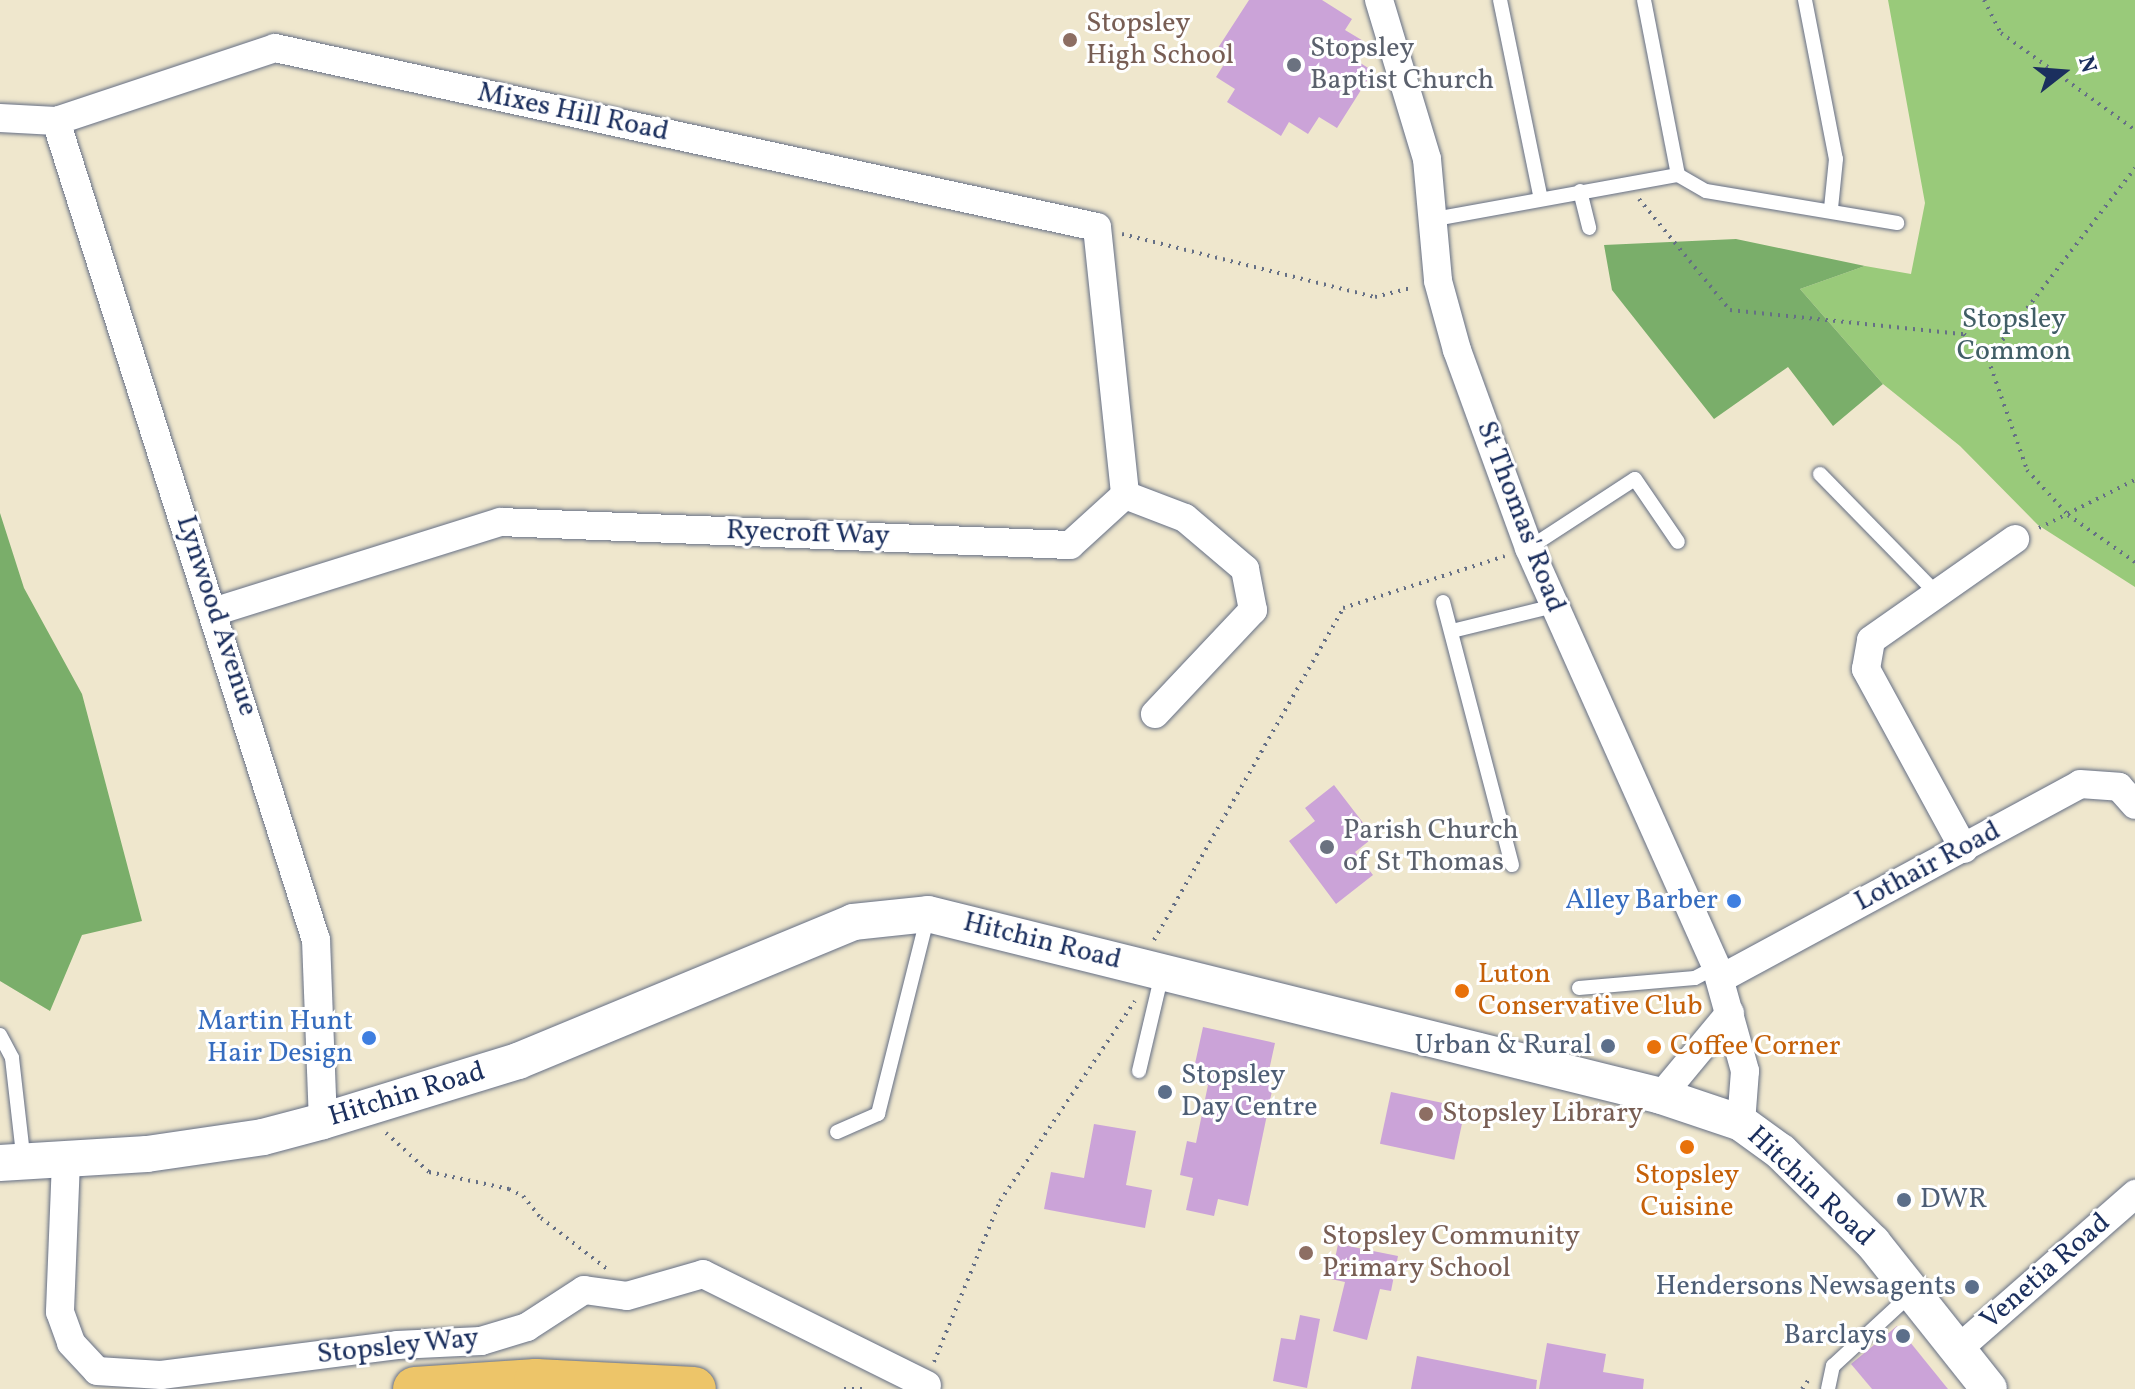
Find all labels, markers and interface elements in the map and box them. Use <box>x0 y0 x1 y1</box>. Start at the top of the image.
place label: Stopsley High School <box>1086 7 1234 73</box>
marker: Stopsley High School <box>1061 31 1079 49</box>
place label: Stopsley Baptist Church <box>1310 32 1494 98</box>
north arrow <box>2023 32 2103 112</box>
text: N <box>2069 53 2104 77</box>
marker: Stopsley Baptist Church <box>1285 56 1303 74</box>
street label: Mixes Hill Road <box>474 76 672 150</box>
park label: Stopsley Common <box>1957 303 2071 369</box>
street label: St Thomas' Road <box>1468 416 1572 618</box>
street label: Lynwood Avenue <box>168 512 264 720</box>
street label: Ryecroft Way <box>725 514 891 554</box>
place label: Parish Church of St Thomas <box>1343 814 1519 880</box>
street label: Lothair Road <box>1849 815 2007 919</box>
marker: Parish Church of St Thomas <box>1318 838 1336 856</box>
place label: Alley Barber <box>1564 884 1718 918</box>
marker: Alley Barber <box>1725 892 1743 910</box>
street label: Hitchin Road <box>960 906 1124 978</box>
place label: Luton Conservative Club <box>1478 958 1703 1024</box>
marker: Luton Conservative Club <box>1453 982 1471 1000</box>
place label: Martin Hunt Hair Design <box>197 1005 353 1071</box>
marker: Martin Hunt Hair Design <box>360 1029 378 1047</box>
place label: Urban & Rural <box>1414 1029 1592 1063</box>
place label: Coffee Corner <box>1670 1030 1841 1064</box>
marker: Urban & Rural <box>1599 1037 1617 1055</box>
marker: Coffee Corner <box>1645 1038 1663 1056</box>
street label: Hitchin Road <box>325 1055 489 1135</box>
place label: Stopsley Day Centre <box>1181 1059 1318 1125</box>
marker: Stopsley Day Centre <box>1156 1083 1174 1101</box>
place label: Stopsley Library <box>1442 1097 1644 1131</box>
marker: Stopsley Library <box>1417 1105 1435 1123</box>
street label: Hitchin Road <box>1739 1120 1881 1254</box>
marker: Stopsley Cuisine <box>1678 1138 1696 1156</box>
place label: Stopsley Cuisine <box>1635 1159 1739 1225</box>
place label: DWR <box>1920 1183 1987 1217</box>
marker: DWR <box>1895 1191 1913 1209</box>
street label: Venetia Road <box>1974 1207 2118 1337</box>
place label: Stopsley Community Primary School <box>1322 1220 1581 1286</box>
marker: Stopsley Community Primary School <box>1297 1244 1315 1262</box>
place label: Hendersons Newsagents <box>1655 1270 1956 1304</box>
marker: Hendersons Newsagents <box>1963 1278 1981 1296</box>
place label: Barclays <box>1783 1319 1887 1353</box>
street label: Stopsley Way <box>314 1322 482 1372</box>
marker: Barclays <box>1894 1327 1912 1345</box>

